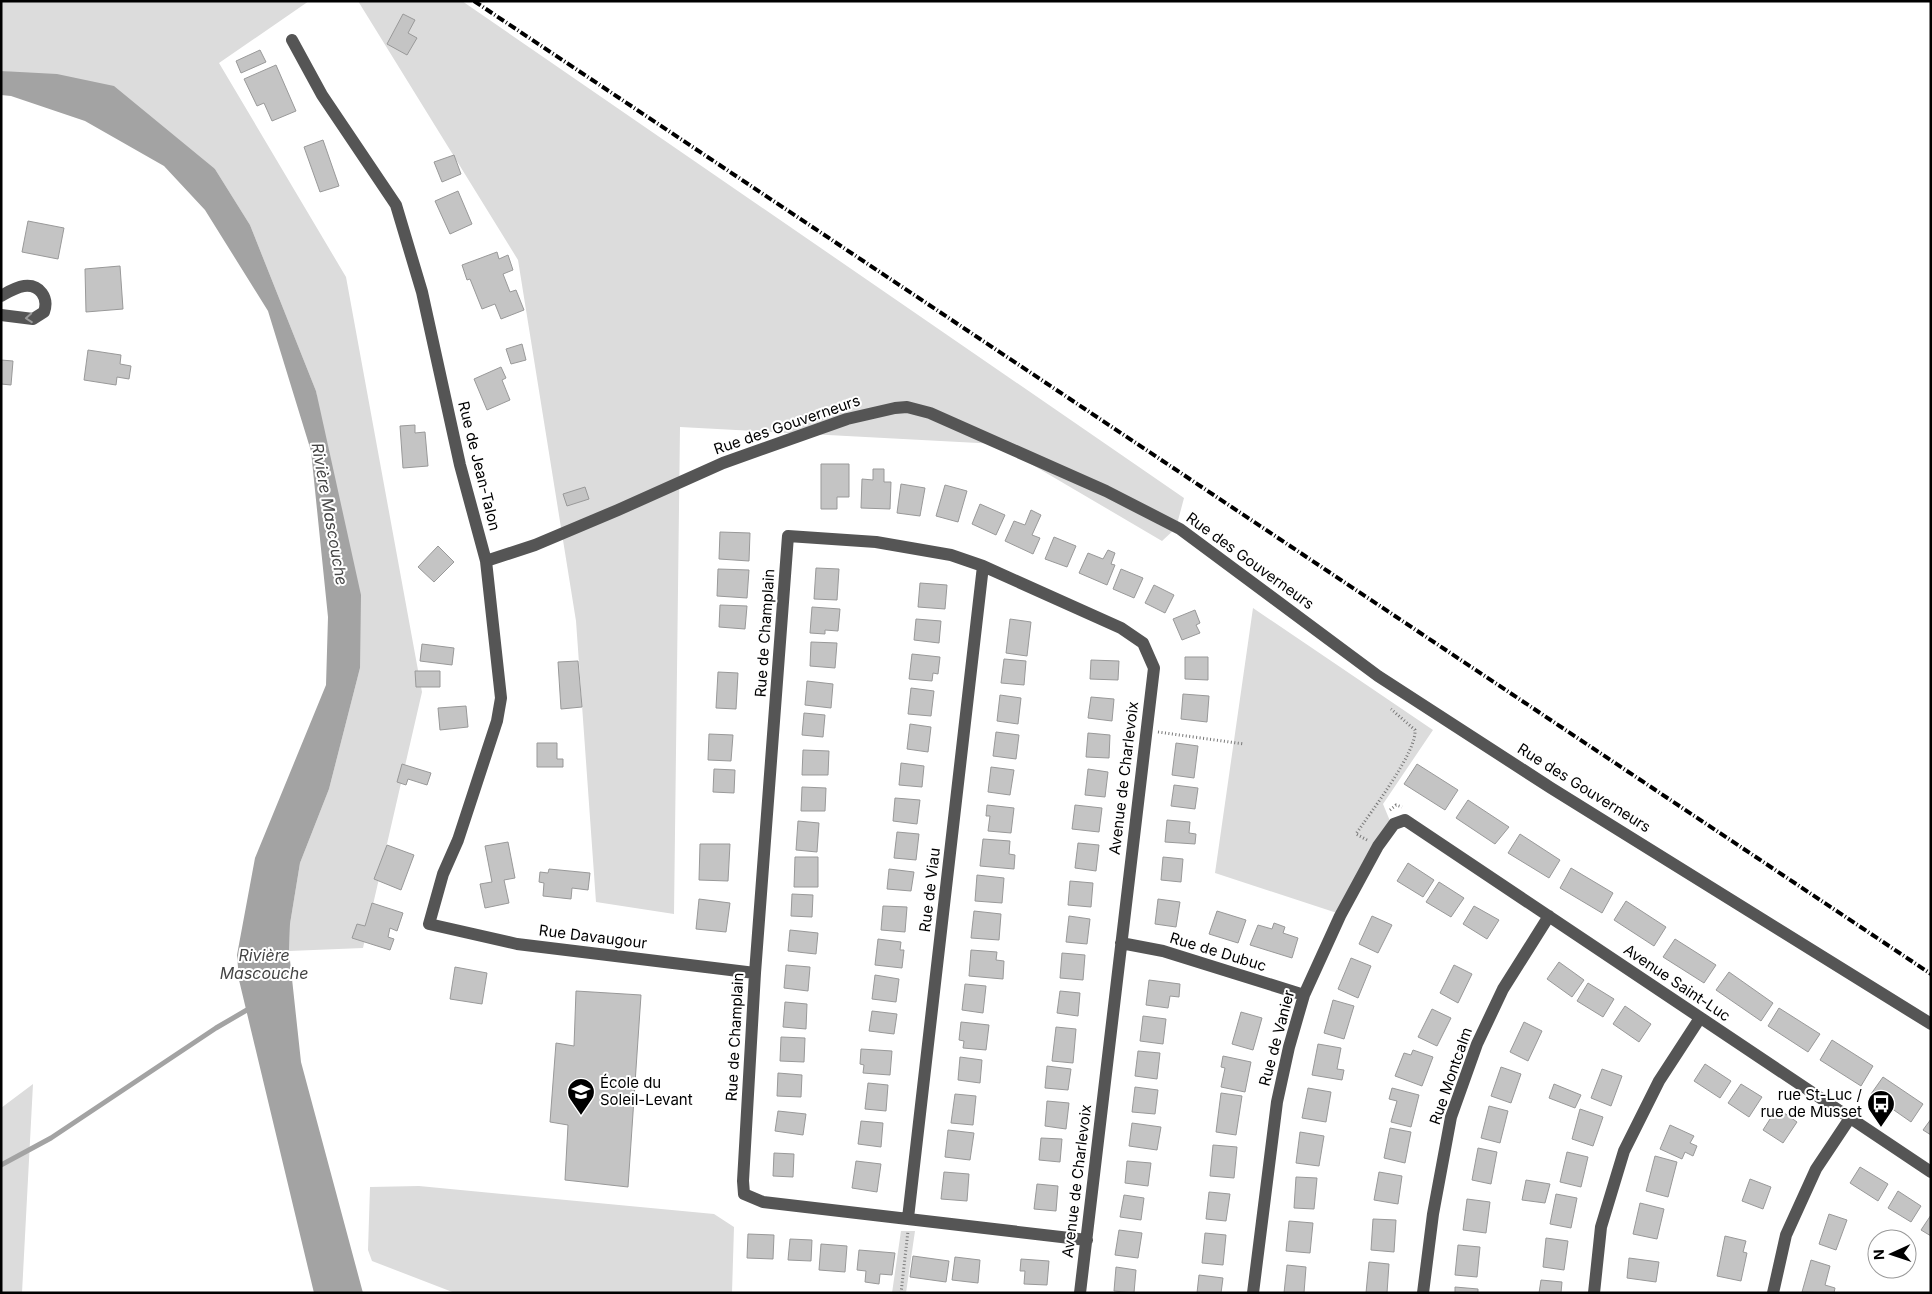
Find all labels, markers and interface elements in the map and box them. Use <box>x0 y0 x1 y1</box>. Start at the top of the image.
one-way arrow <box>24 313 32 324</box>
street label: Rue des Gouverneurs <box>711 391 863 458</box>
street label: Rue de Jean-Talon <box>454 399 505 533</box>
water label: Rivière Mascouche <box>308 441 352 587</box>
street label: Rue des Gouverneurs <box>1183 508 1318 613</box>
street label: Rue de Champlain <box>751 568 778 698</box>
street label: Avenue de Charlevoix <box>1105 700 1142 856</box>
street label: Rue des Gouverneurs <box>1514 739 1654 836</box>
street label: Rue de Viau <box>915 847 944 933</box>
street label: Rue Davaugour <box>538 920 649 953</box>
street label: Rue de Dubuc <box>1168 928 1269 975</box>
street label: Avenue Saint-Luc <box>1620 940 1734 1025</box>
water label: Rivière Mascouche <box>220 945 308 983</box>
street label: Rue de Champlain <box>722 972 747 1102</box>
street label: Rue de Vanier <box>1255 987 1299 1088</box>
street label: Rue Montcalm <box>1425 1025 1476 1127</box>
place label: École du Soleil-Levant <box>600 1073 693 1109</box>
school or university icon: École du Soleil-Levant <box>566 1077 596 1116</box>
place label: rue St-Luc / rue de Musset <box>1760 1085 1863 1121</box>
bus stop icon: rue St-Luc / rue de Musset <box>1866 1089 1896 1128</box>
street label: Avenue de Charlevoix <box>1058 1103 1095 1259</box>
north arrow <box>1867 1229 1917 1279</box>
text: N <box>1870 1249 1887 1260</box>

